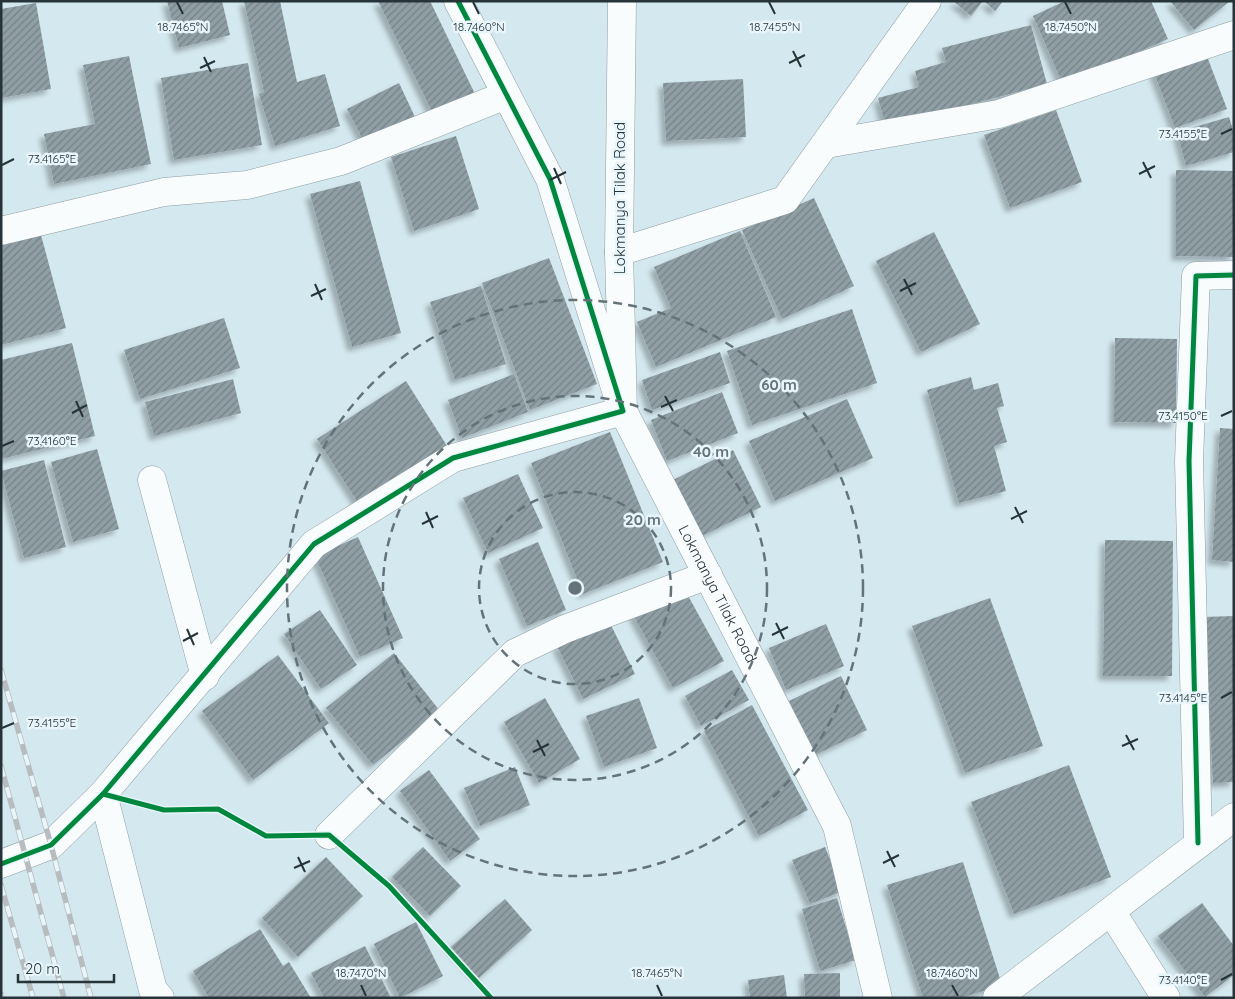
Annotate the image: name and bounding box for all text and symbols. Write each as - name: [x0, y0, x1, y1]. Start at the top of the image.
- text: 18.7465°N: [158, 19, 208, 34]
- text: 18.7460°N: [453, 19, 505, 34]
- text: 18.7455°N: [750, 19, 800, 34]
- text: 18.7450°N: [1045, 19, 1097, 34]
- street label: Lokmanya Tilak Road: [610, 122, 629, 274]
- text: 73.4155°E: [1159, 126, 1208, 141]
- text: 73.4165°E: [28, 151, 77, 166]
- text: 60 m: [761, 375, 797, 394]
- text: 73.4150°E: [1158, 408, 1208, 423]
- text: 73.4160°E: [27, 433, 77, 448]
- text: 40 m: [693, 442, 729, 461]
- text: 20 m: [625, 510, 661, 529]
- street label: Lokmanya Tilak Road: [674, 522, 761, 666]
- centre of rings: [566, 579, 584, 597]
- text: 73.4145°E: [1159, 690, 1207, 705]
- text: 73.4155°E: [28, 715, 77, 730]
- scale bar: [18, 952, 114, 984]
- text: 20 m: [25, 959, 60, 978]
- text: 18.7470°N: [336, 965, 386, 980]
- text: 18.7465°N: [632, 965, 682, 980]
- text: 18.7460°N: [926, 965, 978, 980]
- text: 73.4140°E: [1158, 972, 1208, 987]

